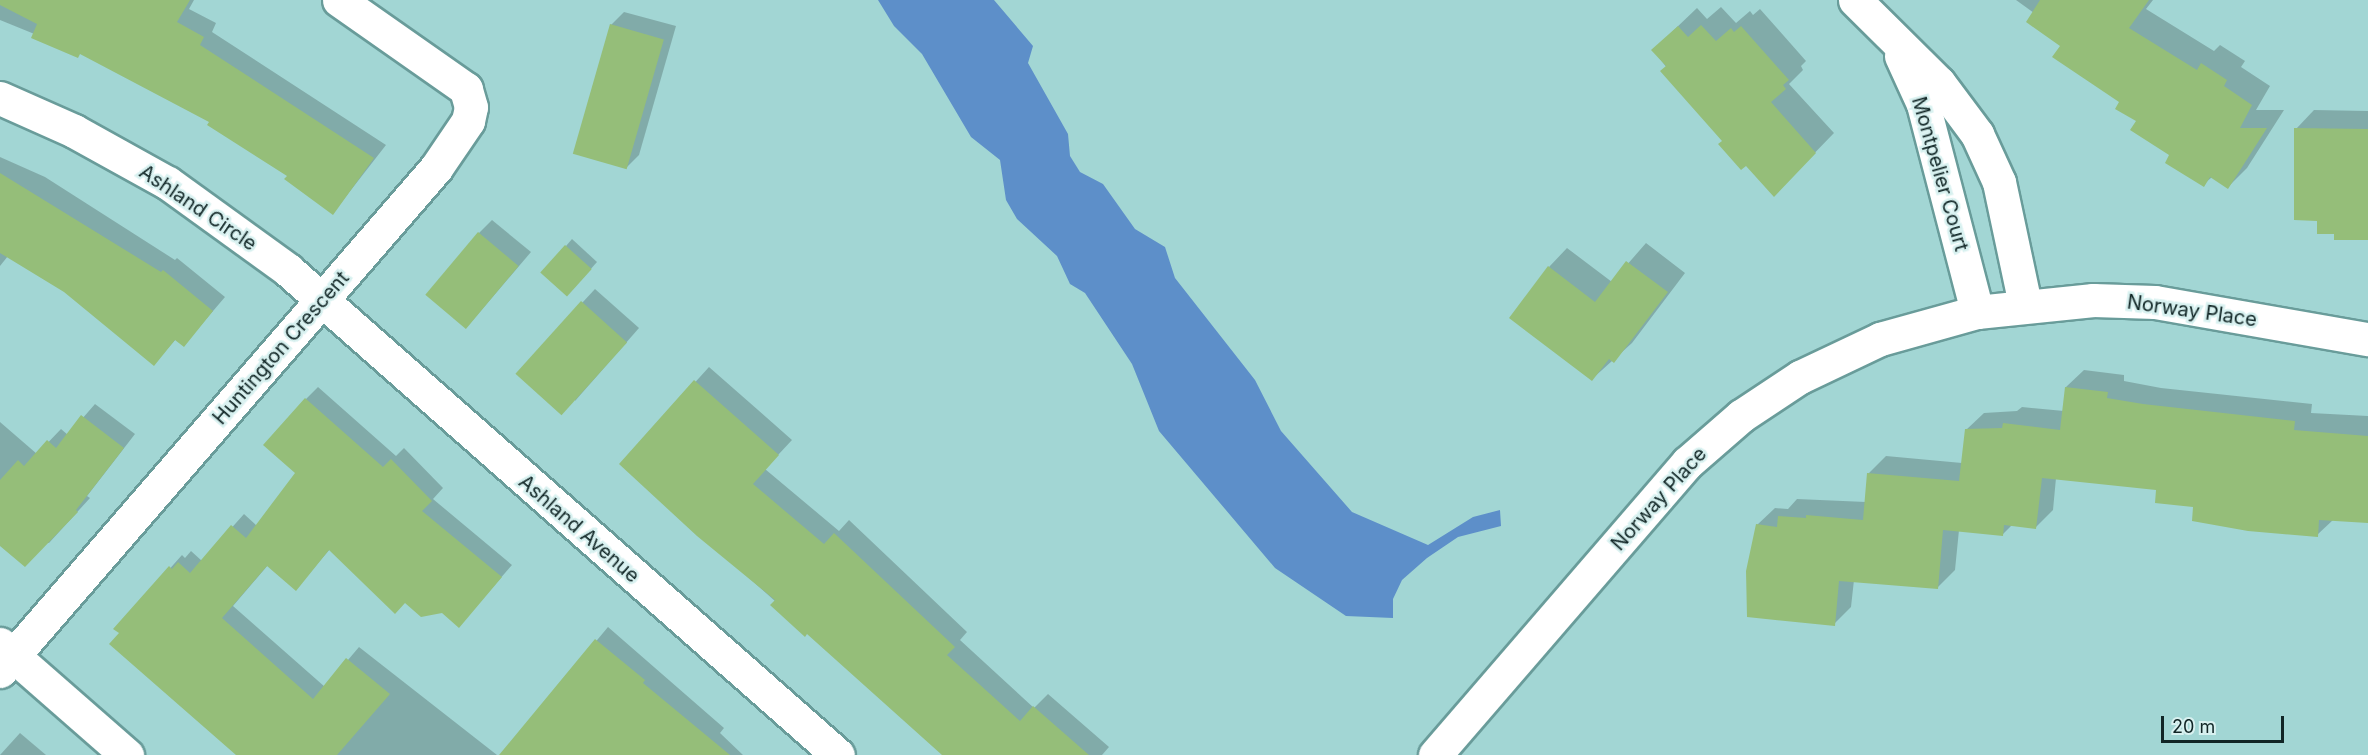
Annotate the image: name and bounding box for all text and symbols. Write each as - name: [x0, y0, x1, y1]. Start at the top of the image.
- street label: Montpelier Court: [1906, 94, 1974, 254]
- street label: Ashland Circle: [135, 160, 261, 256]
- street label: Huntington Crescent: [208, 266, 354, 430]
- street label: Norway Place: [2126, 290, 2258, 332]
- street label: Norway Place: [1606, 442, 1712, 556]
- street label: Ashland Avenue: [514, 470, 644, 588]
- scale bar: [2164, 704, 2287, 742]
- text: 20 m: [2172, 716, 2215, 737]

